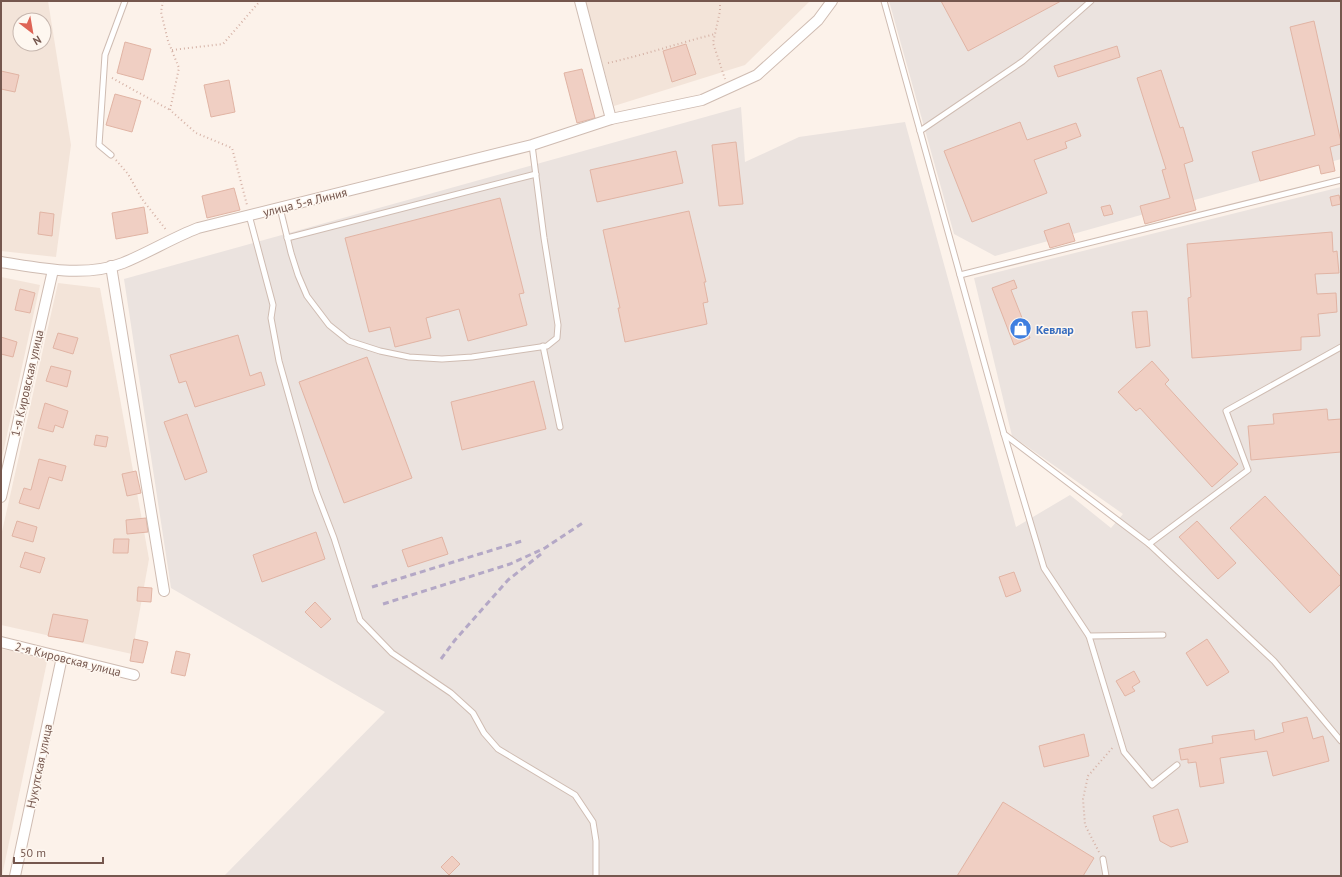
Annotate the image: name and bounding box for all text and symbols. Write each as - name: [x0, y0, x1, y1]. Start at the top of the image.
- north arrow: [12, 12, 52, 52]
- text: N: [30, 33, 44, 48]
- street label: улица 5-я Линия: [261, 184, 349, 220]
- shop icon: Кевлар: [1007, 316, 1033, 342]
- place label: Кевлар: [1036, 322, 1074, 337]
- street label: 1-я Кировская улица: [7, 328, 47, 438]
- street label: 2-я Кировская улица: [13, 639, 123, 679]
- street label: Нукутская улица: [23, 722, 55, 810]
- scale bar: [14, 839, 103, 865]
- text: 50 m: [20, 845, 46, 860]

